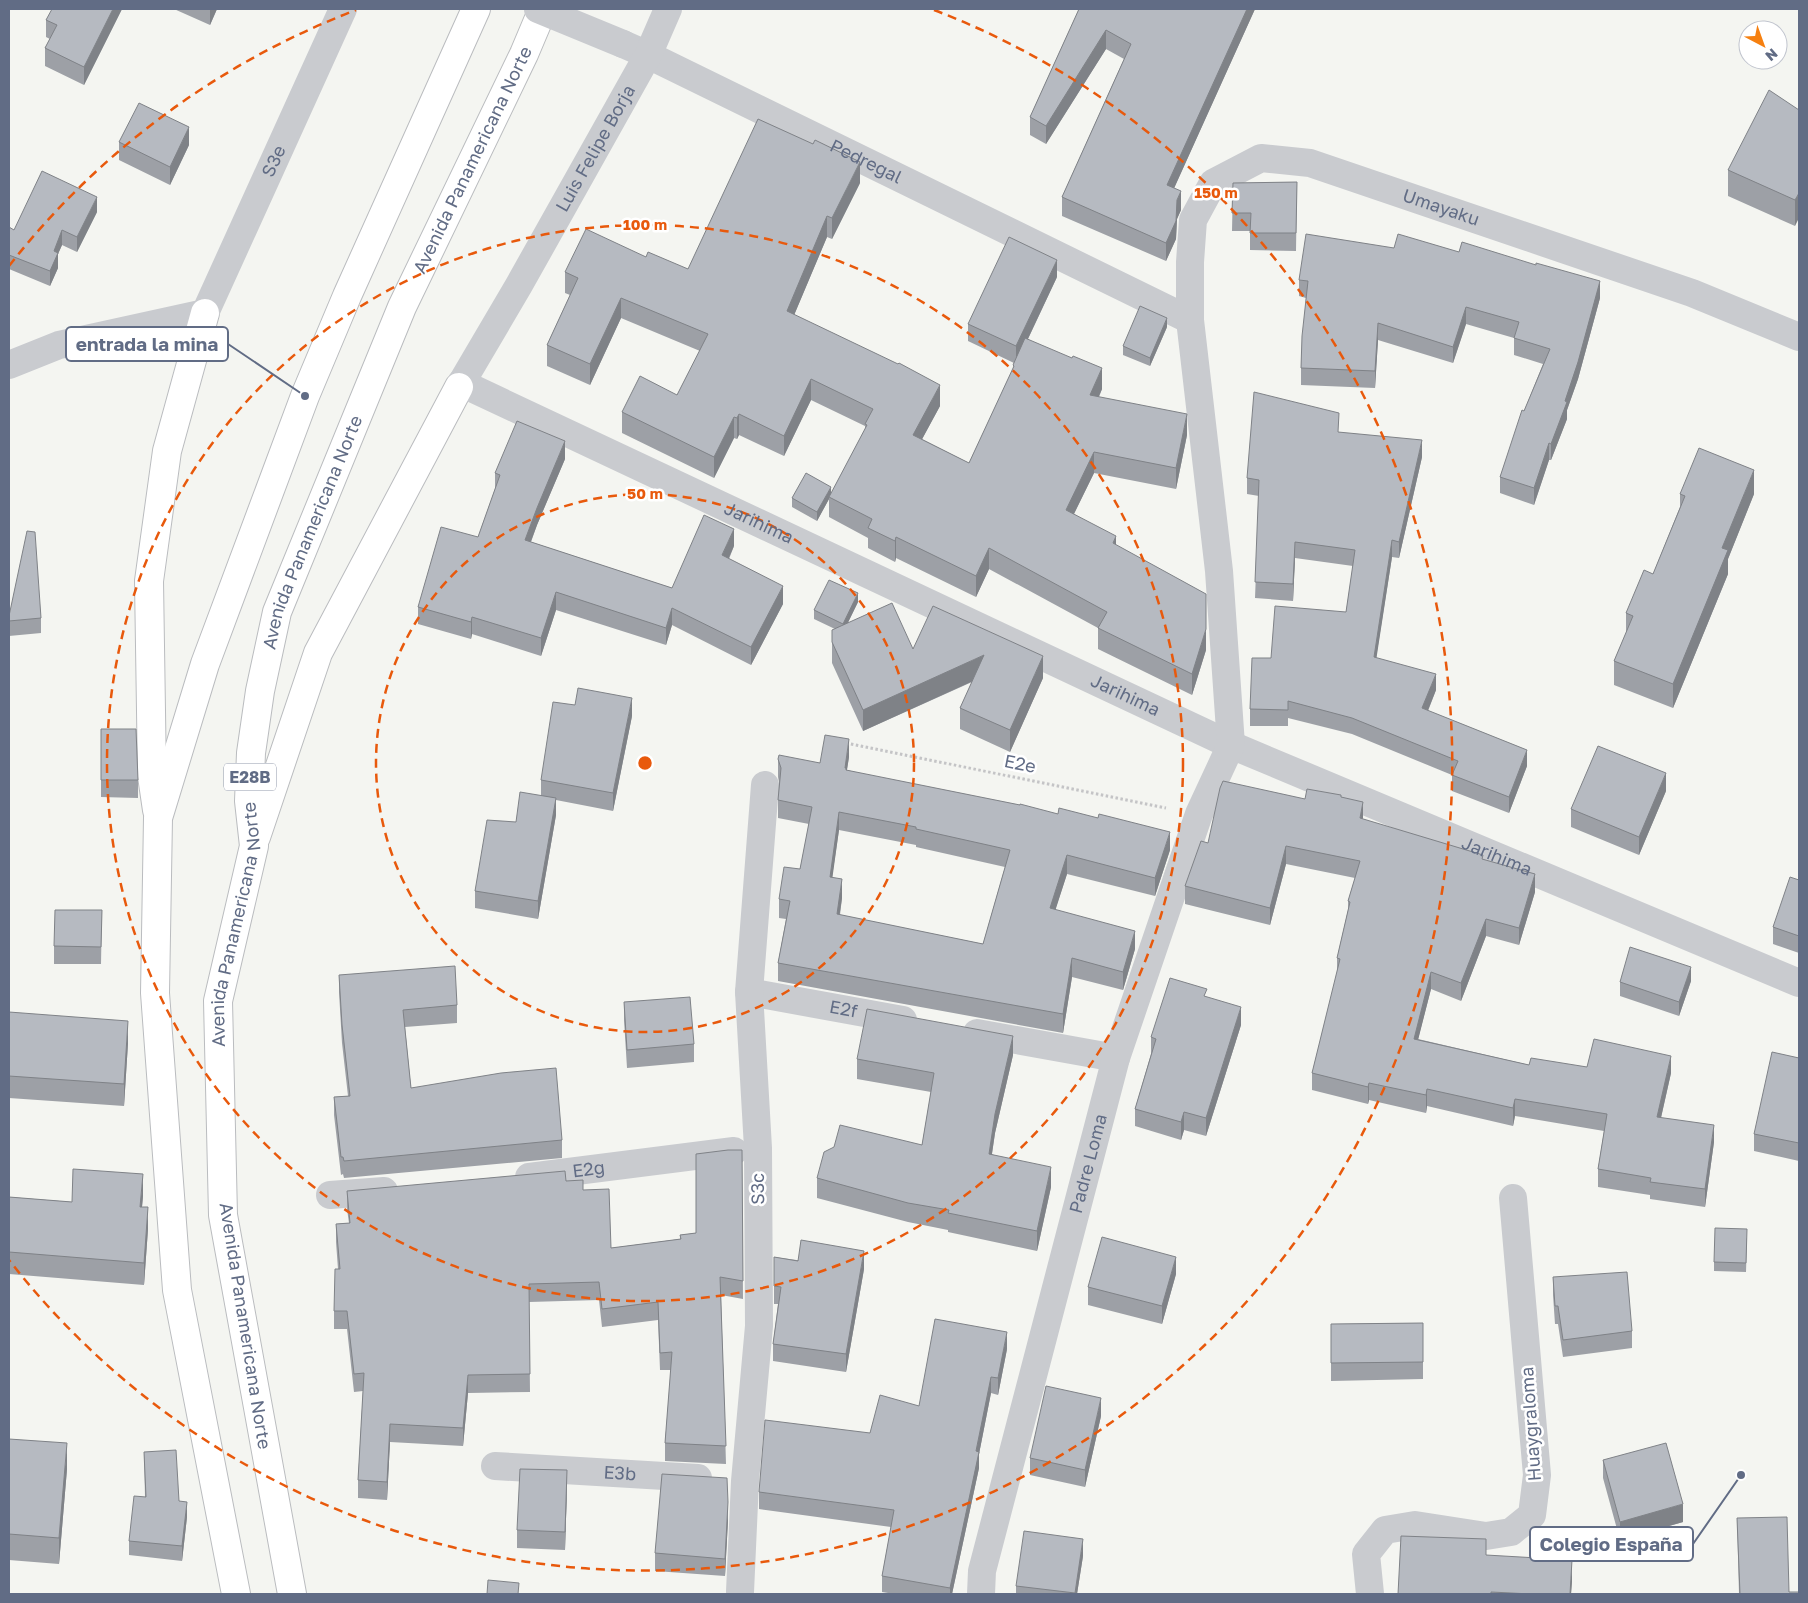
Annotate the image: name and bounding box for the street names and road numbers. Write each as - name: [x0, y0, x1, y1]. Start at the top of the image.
- street label: Avenida Panamericana Norte: [408, 43, 536, 277]
- street label: Luis Felipe Borja: [550, 80, 639, 215]
- street label: Pedregal: [827, 134, 906, 188]
- street label: S3e: [256, 141, 290, 180]
- street label: Umayaku: [1400, 183, 1483, 230]
- street label: Avenida Panamericana Norte: [257, 412, 366, 651]
- street label: Jarihima: [721, 496, 797, 548]
- street label: Jarihima: [1087, 669, 1164, 720]
- street label: E2e: [1002, 749, 1038, 777]
- road number: E28B: [224, 764, 276, 790]
- street label: Avenida Panamericana Norte: [206, 801, 265, 1047]
- street label: Jarihima: [1459, 831, 1536, 880]
- street label: E2f: [828, 995, 860, 1022]
- street label: Padre Loma: [1064, 1111, 1111, 1215]
- street label: E2g: [571, 1156, 606, 1181]
- street label: S3c: [746, 1173, 768, 1205]
- street label: Avenida Panamericana Norte: [216, 1201, 276, 1451]
- street label: Huaygraloma: [1515, 1366, 1545, 1482]
- street label: E3b: [603, 1460, 637, 1484]

